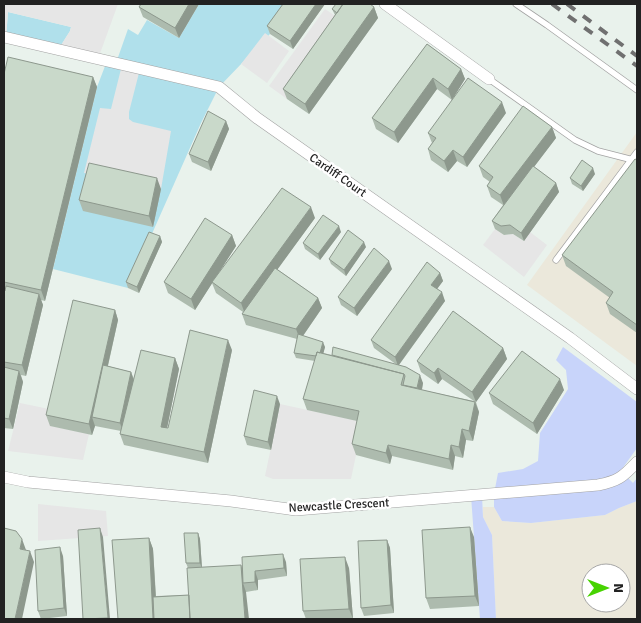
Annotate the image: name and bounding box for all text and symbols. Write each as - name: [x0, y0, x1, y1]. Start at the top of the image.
- street label: Cardiff Court: [306, 150, 369, 201]
- street label: Newcastle Crescent: [288, 495, 390, 516]
- north arrow: [581, 563, 631, 613]
- text: N: [610, 583, 627, 593]

